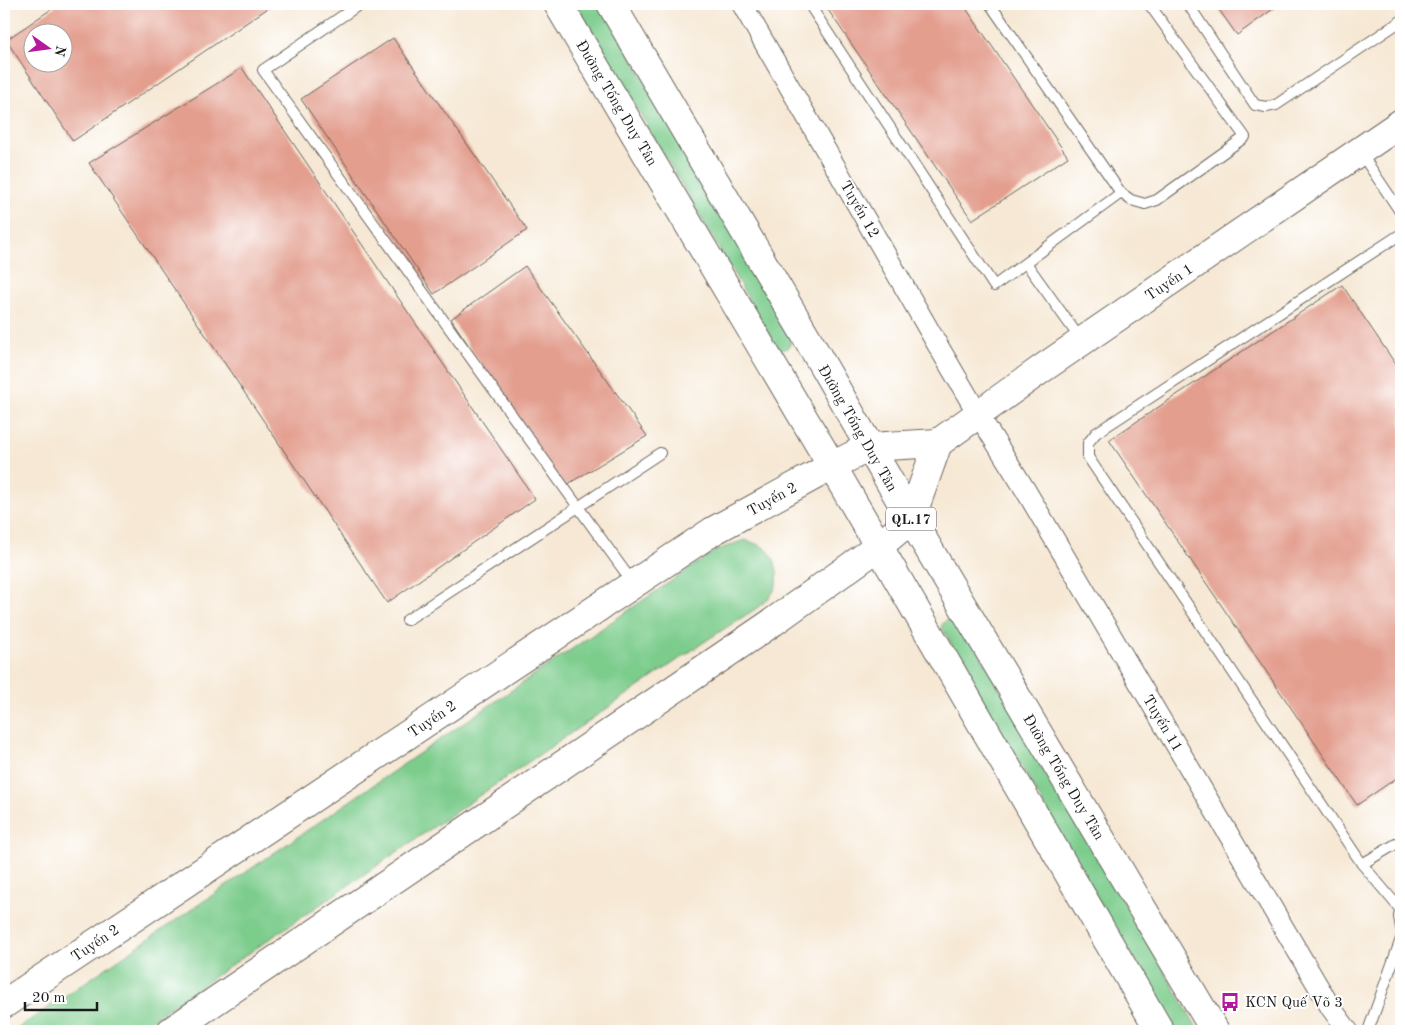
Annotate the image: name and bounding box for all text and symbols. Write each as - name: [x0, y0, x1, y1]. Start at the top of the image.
- north arrow: [22, 22, 72, 72]
- street label: Đường Tống Duy Tân: [572, 38, 660, 169]
- text: N: [51, 44, 68, 58]
- street label: Tuyến 12: [836, 178, 882, 241]
- street label: Tuyến 1: [1143, 261, 1197, 305]
- street label: Đường Tống Duy Tân: [814, 362, 900, 495]
- street label: Tuyến 2: [745, 480, 800, 520]
- road number: QL.17: [886, 508, 936, 530]
- street label: Tuyến 11: [1139, 692, 1185, 755]
- street label: Tuyến 2: [406, 698, 460, 742]
- street label: Đường Tống Duy Tân: [1019, 712, 1107, 843]
- street label: Tuyến 2: [69, 922, 123, 966]
- scale bar: [25, 980, 98, 1012]
- text: 20 m: [32, 991, 66, 1006]
- bus stop icon: KCN Quế Võ 3: [1219, 991, 1241, 1013]
- place label: KCN Quế Võ 3: [1245, 995, 1343, 1011]

